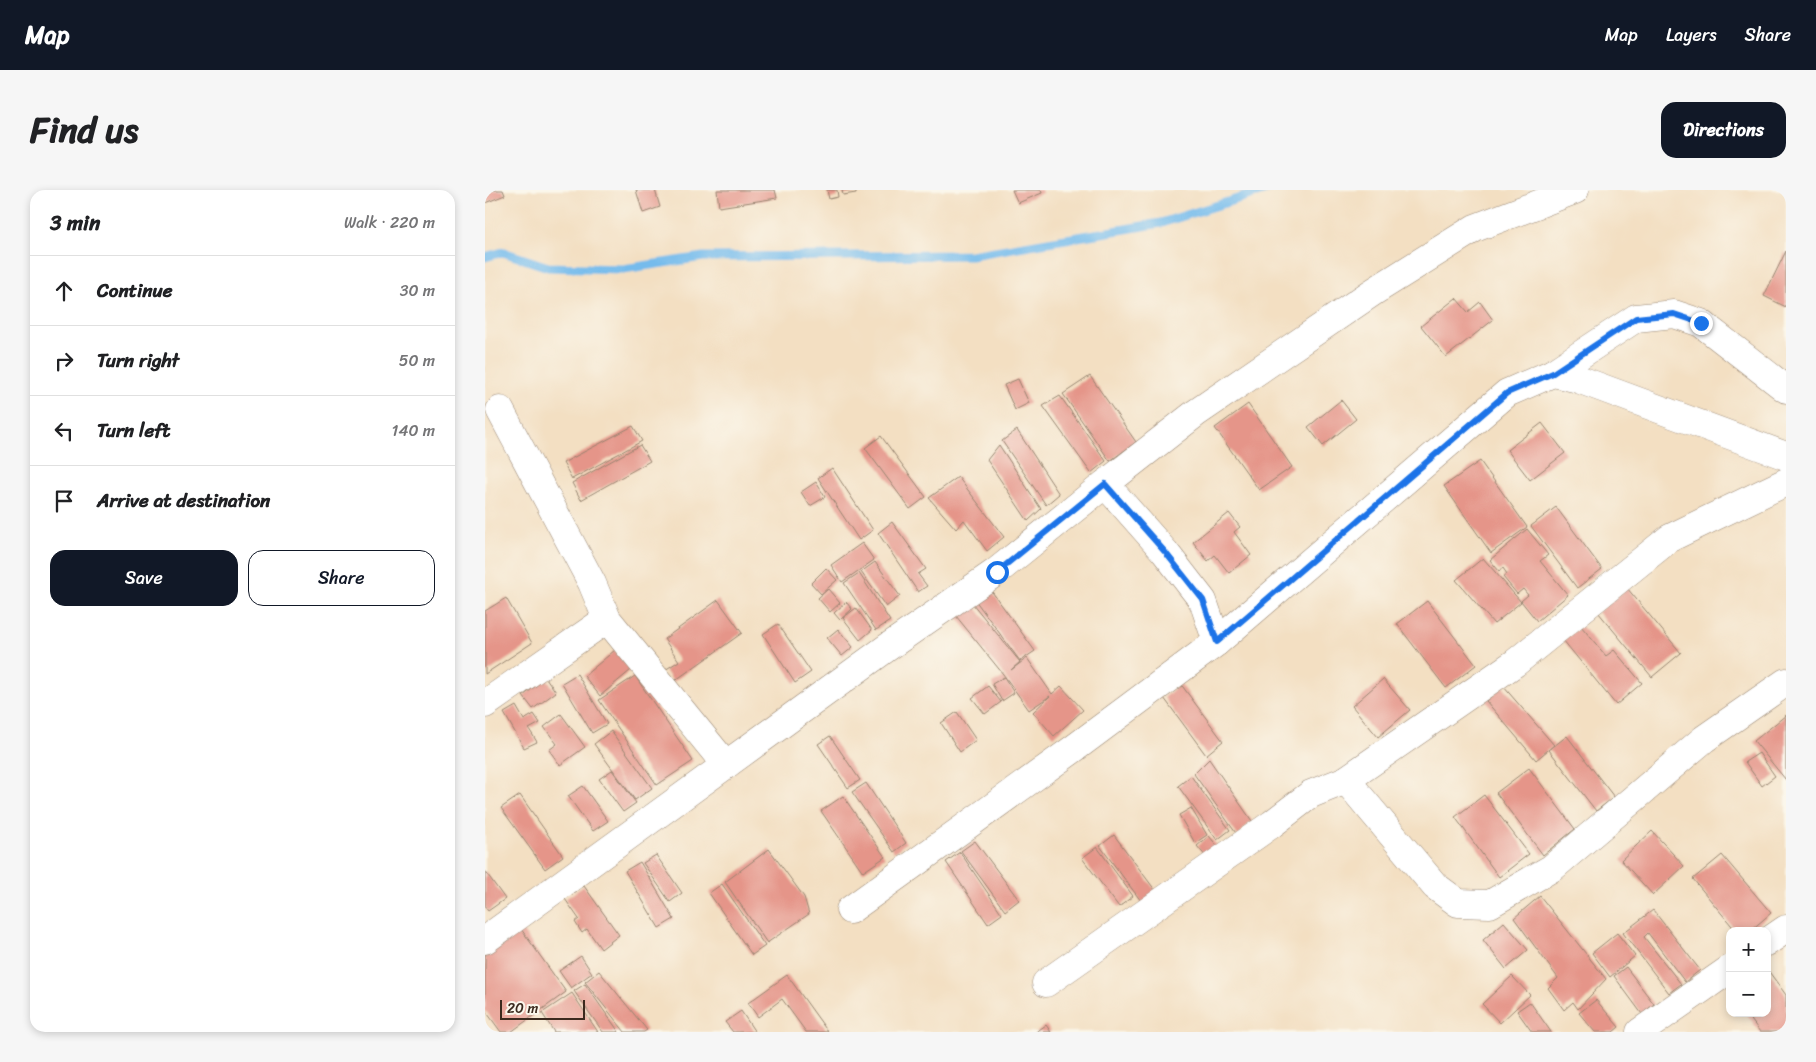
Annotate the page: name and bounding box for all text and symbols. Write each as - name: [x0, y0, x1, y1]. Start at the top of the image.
- text: Map: [25, 14, 69, 56]
- text: Map: [1605, 19, 1638, 51]
- text: Layers: [1666, 19, 1717, 51]
- text: Share: [1745, 19, 1791, 51]
- text: Find us: [30, 99, 138, 161]
- button: Directions: [1661, 102, 1786, 158]
- text: 3 min: [50, 204, 100, 242]
- text: Walk · 220 m: [344, 208, 435, 237]
- text: Continue: [97, 274, 173, 307]
- text: 30 m: [400, 276, 435, 305]
- icon: ahead: [50, 277, 78, 305]
- route end: [1690, 312, 1713, 335]
- text: Turn right: [97, 344, 179, 377]
- text: 50 m: [399, 346, 435, 375]
- icon: right: [50, 347, 78, 375]
- text: Turn left: [97, 414, 170, 447]
- text: 140 m: [392, 416, 435, 445]
- icon: left: [50, 417, 78, 445]
- text: Arrive at destination: [97, 484, 270, 517]
- icon: arrive: [50, 487, 78, 515]
- button: Save: [50, 550, 238, 606]
- button: Share: [248, 550, 435, 606]
- route start: [986, 561, 1009, 584]
- map controls: [1726, 927, 1771, 1017]
- button: +: [1726, 927, 1771, 972]
- button: −: [1726, 972, 1771, 1017]
- text: 20 m: [507, 996, 538, 1021]
- scale bar: [500, 997, 585, 1020]

